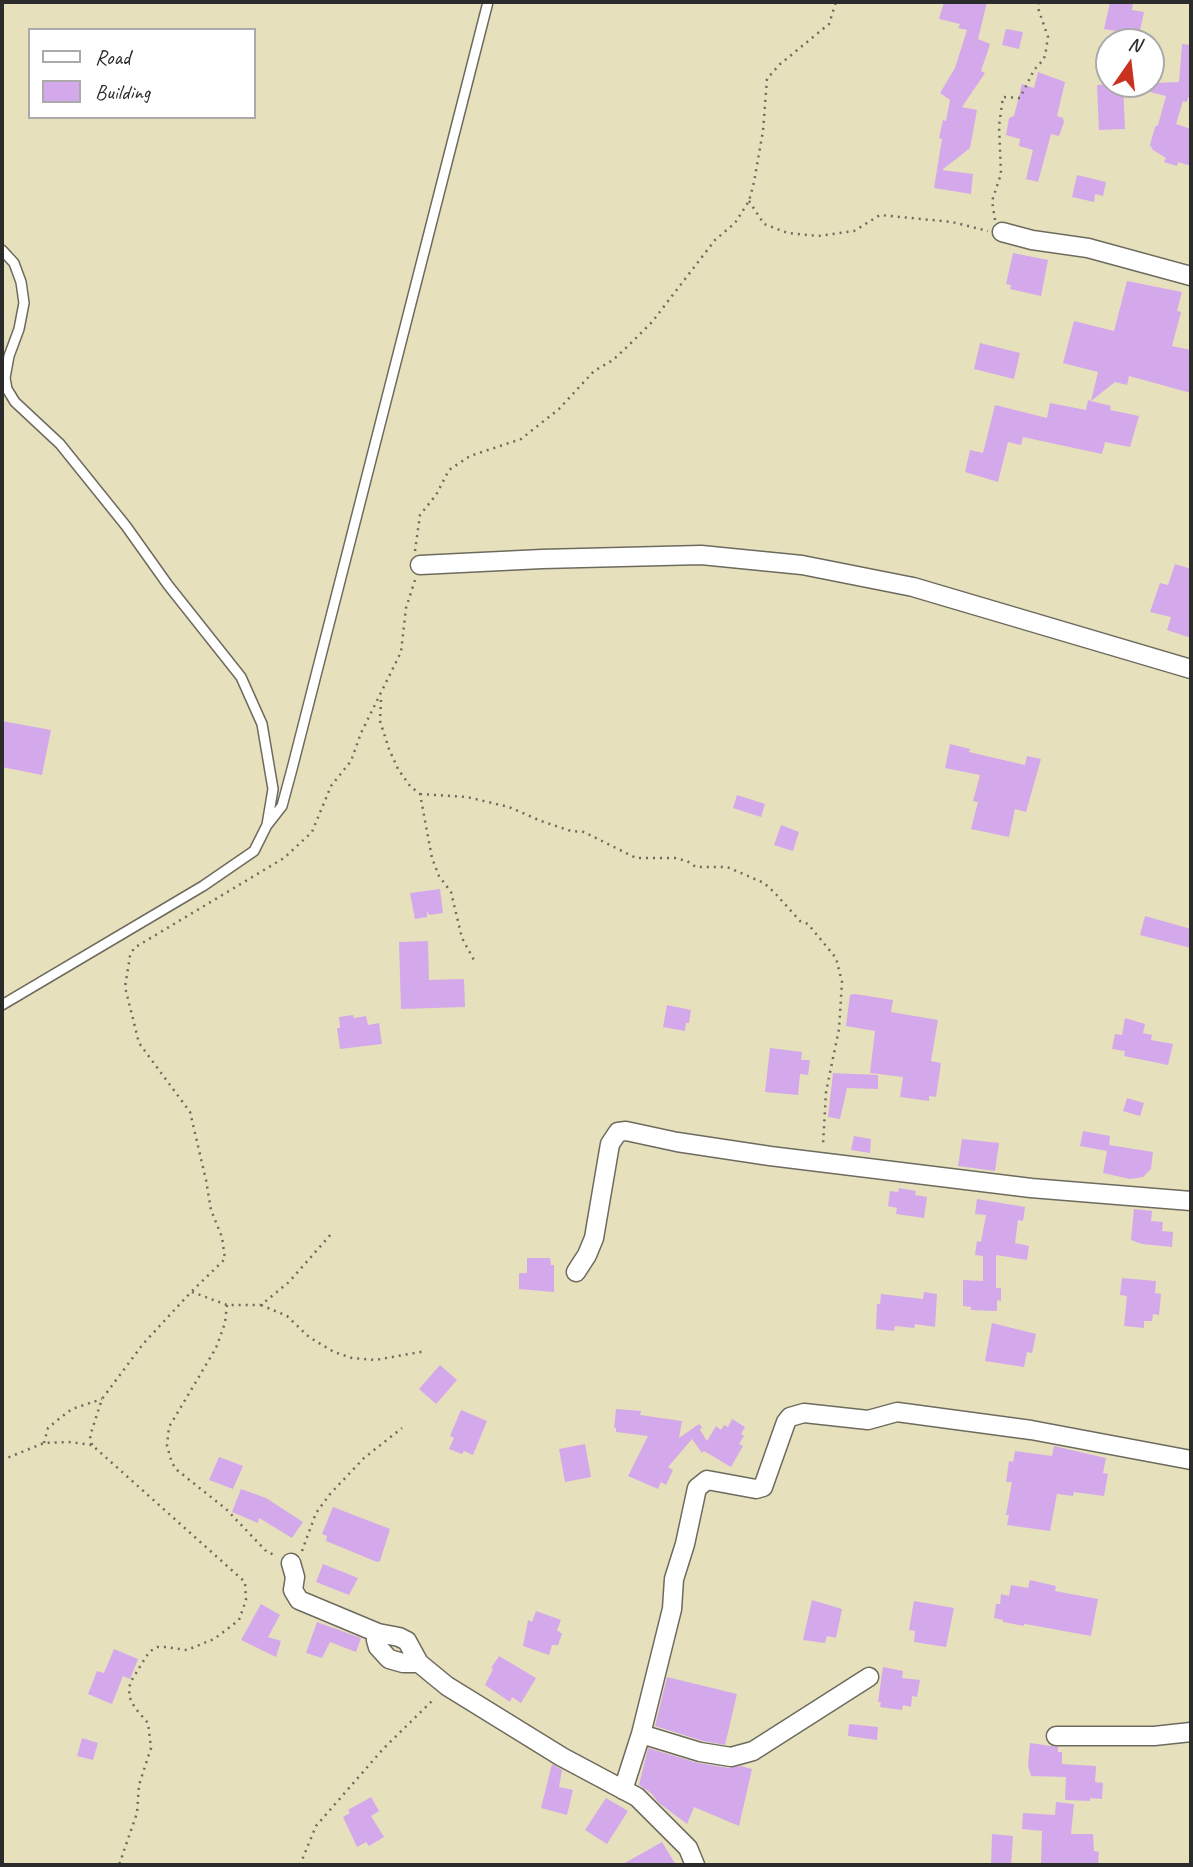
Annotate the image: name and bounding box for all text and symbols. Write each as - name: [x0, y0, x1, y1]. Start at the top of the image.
- legend: [28, 28, 256, 119]
- north arrow: [1095, 28, 1165, 98]
- text: N: [1126, 31, 1143, 58]
- text: Road: [95, 44, 130, 70]
- text: Building: [95, 79, 150, 105]

